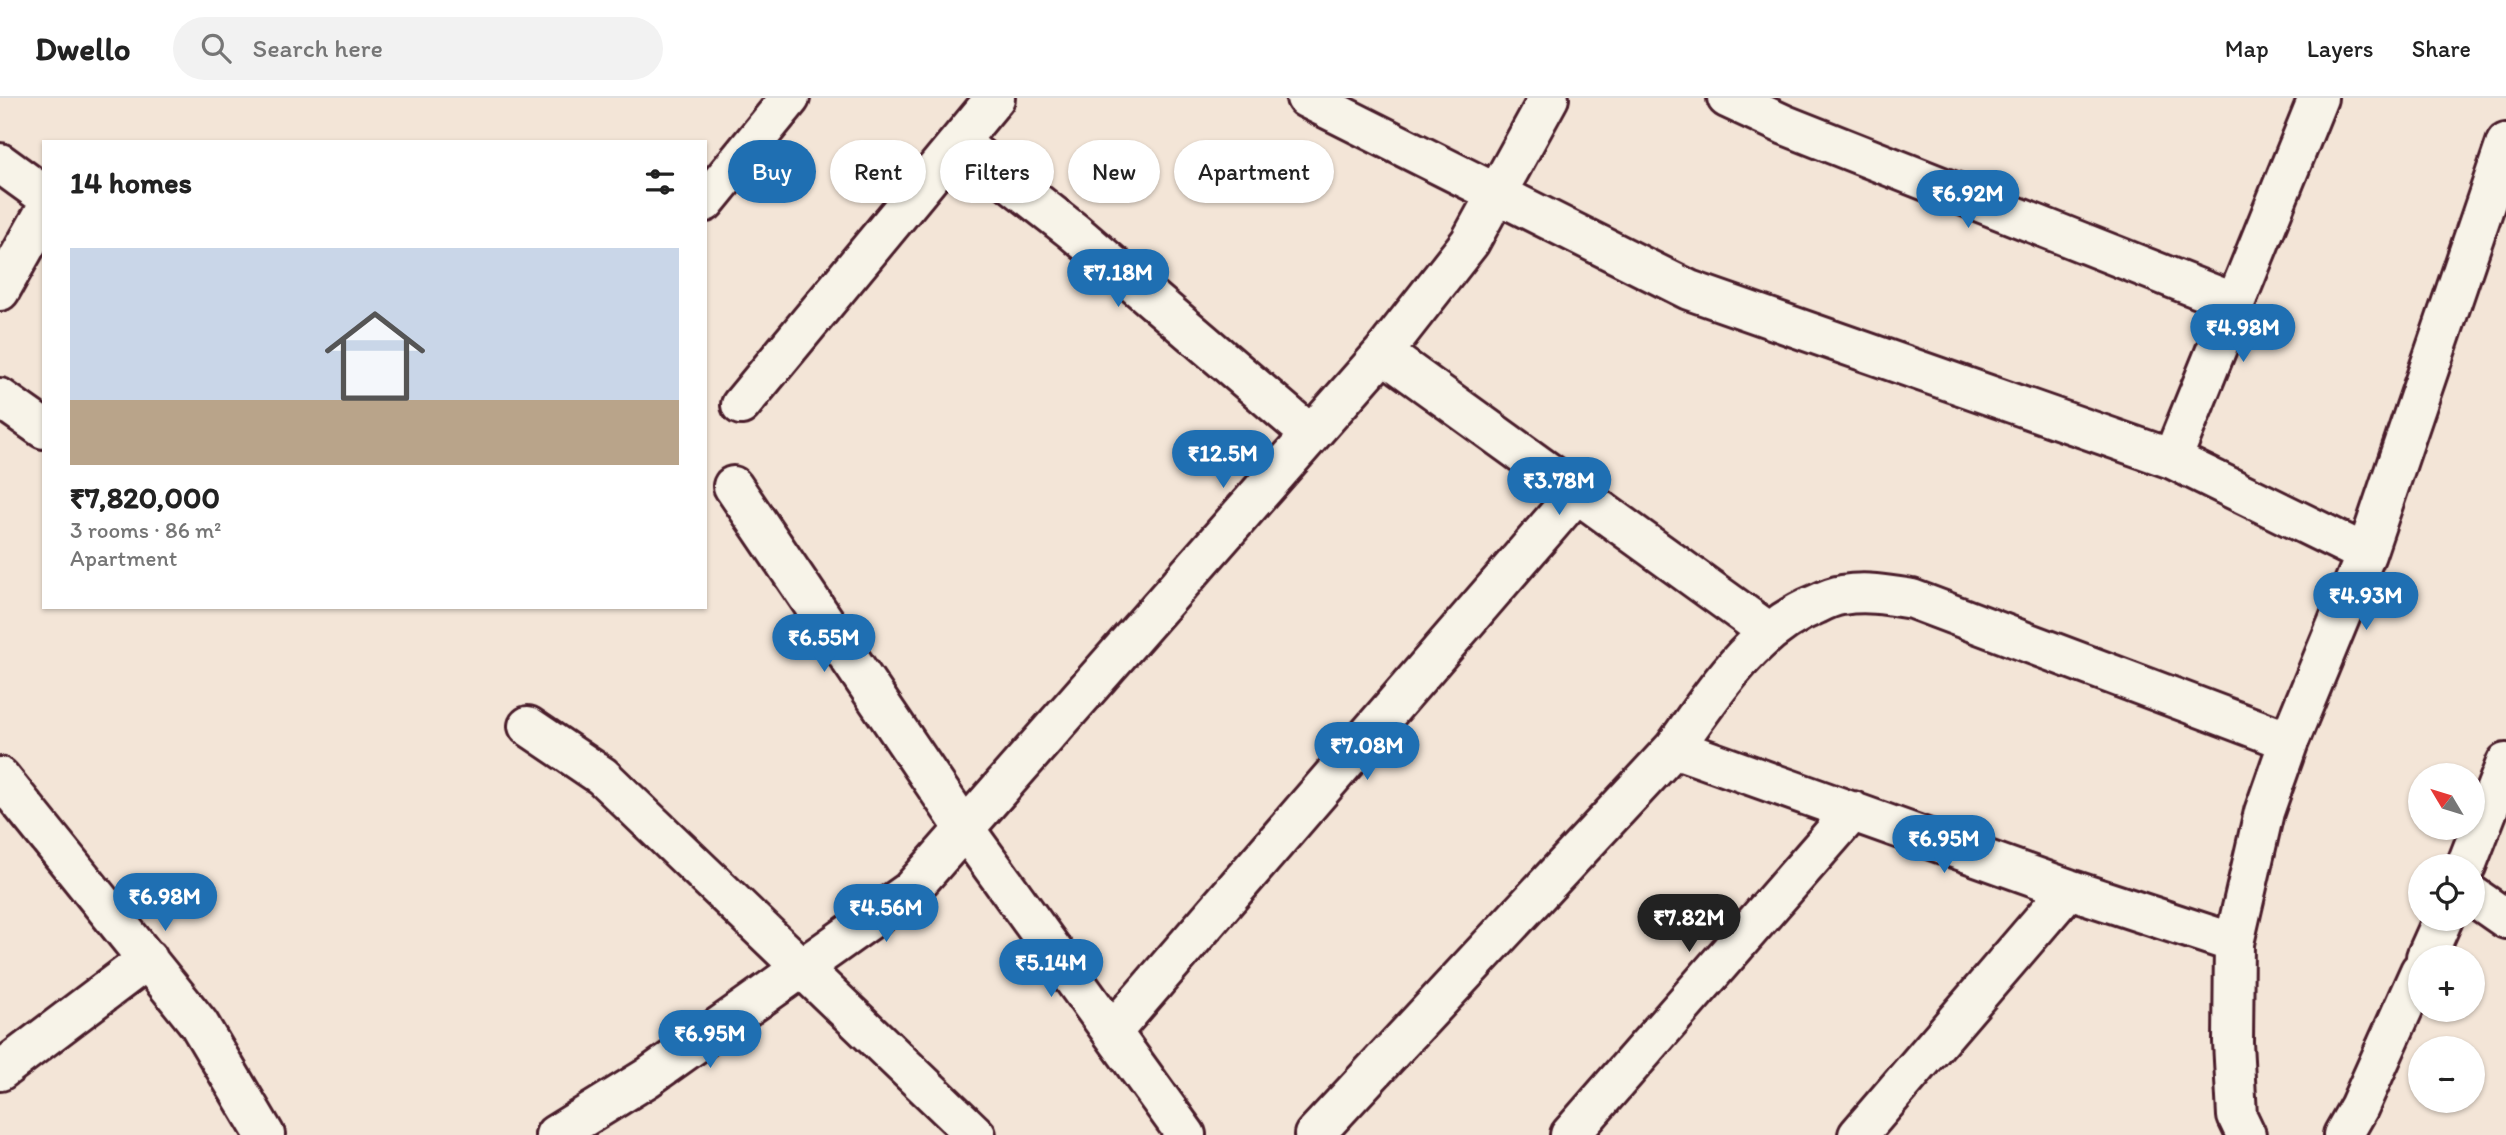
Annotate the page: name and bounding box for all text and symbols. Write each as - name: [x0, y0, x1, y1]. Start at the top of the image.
- search box: [173, 17, 663, 80]
- text: Dwello: [35, 29, 131, 68]
- icon: search: [197, 29, 235, 67]
- text: Search here: [253, 32, 383, 64]
- text: Map: [2225, 34, 2269, 63]
- text: Layers: [2307, 34, 2374, 63]
- text: Share: [2412, 34, 2471, 63]
- chip: Buy: [728, 140, 816, 203]
- chip: Rent: [830, 140, 926, 203]
- chip: Filters: [940, 140, 1054, 203]
- chip: New: [1068, 140, 1160, 203]
- chip: Apartment: [1174, 140, 1334, 203]
- icon: filters: [641, 163, 679, 201]
- text: 14 homes: [70, 164, 192, 201]
- pin: ₹6.92M: [1911, 170, 2025, 230]
- text: ₹6.92M: [1932, 179, 2004, 207]
- pin: ₹7.18M: [1061, 250, 1175, 309]
- text: ₹7.18M: [1083, 258, 1153, 286]
- icon: home: [312, 293, 438, 419]
- pin: ₹4.98M: [2186, 304, 2300, 364]
- text: ₹4.98M: [2206, 313, 2280, 341]
- pin: ₹12.5M: [1166, 430, 1280, 490]
- text: ₹12.5M: [1188, 439, 1258, 467]
- pin: ₹3.78M: [1502, 458, 1616, 517]
- text: ₹3.78M: [1523, 466, 1595, 494]
- text: ₹7,820,000: [70, 479, 220, 516]
- text: 3 rooms · 86 m²: [70, 516, 222, 544]
- text: Apartment: [70, 544, 177, 572]
- pin: ₹4.93M: [2309, 573, 2423, 632]
- text: ₹4.93M: [2329, 581, 2403, 609]
- pin: ₹6.55M: [767, 614, 881, 674]
- text: ₹6.55M: [788, 623, 860, 651]
- pin: ₹7.08M: [1310, 722, 1424, 782]
- text: ₹7.08M: [1330, 731, 1404, 759]
- north arrow: [2408, 763, 2485, 840]
- map controls: [2408, 763, 2485, 1113]
- pin: ₹6.95M: [1887, 816, 2001, 875]
- text: ₹6.95M: [1908, 824, 1980, 852]
- button: locate: [2408, 854, 2485, 931]
- pin: ₹6.98M: [108, 874, 222, 933]
- text: ₹6.98M: [129, 882, 201, 910]
- pin: ₹4.56M: [829, 884, 943, 944]
- text: ₹4.56M: [849, 893, 923, 921]
- pin: ₹7.82M: [1632, 894, 1746, 954]
- text: ₹7.82M: [1653, 903, 1725, 931]
- pin: ₹5.14M: [994, 940, 1108, 999]
- button: +: [2408, 945, 2485, 1022]
- text: ₹5.14M: [1015, 948, 1087, 976]
- pin: ₹6.95M: [653, 1010, 767, 1070]
- text: ₹6.95M: [674, 1019, 746, 1047]
- button: −: [2408, 1036, 2485, 1113]

